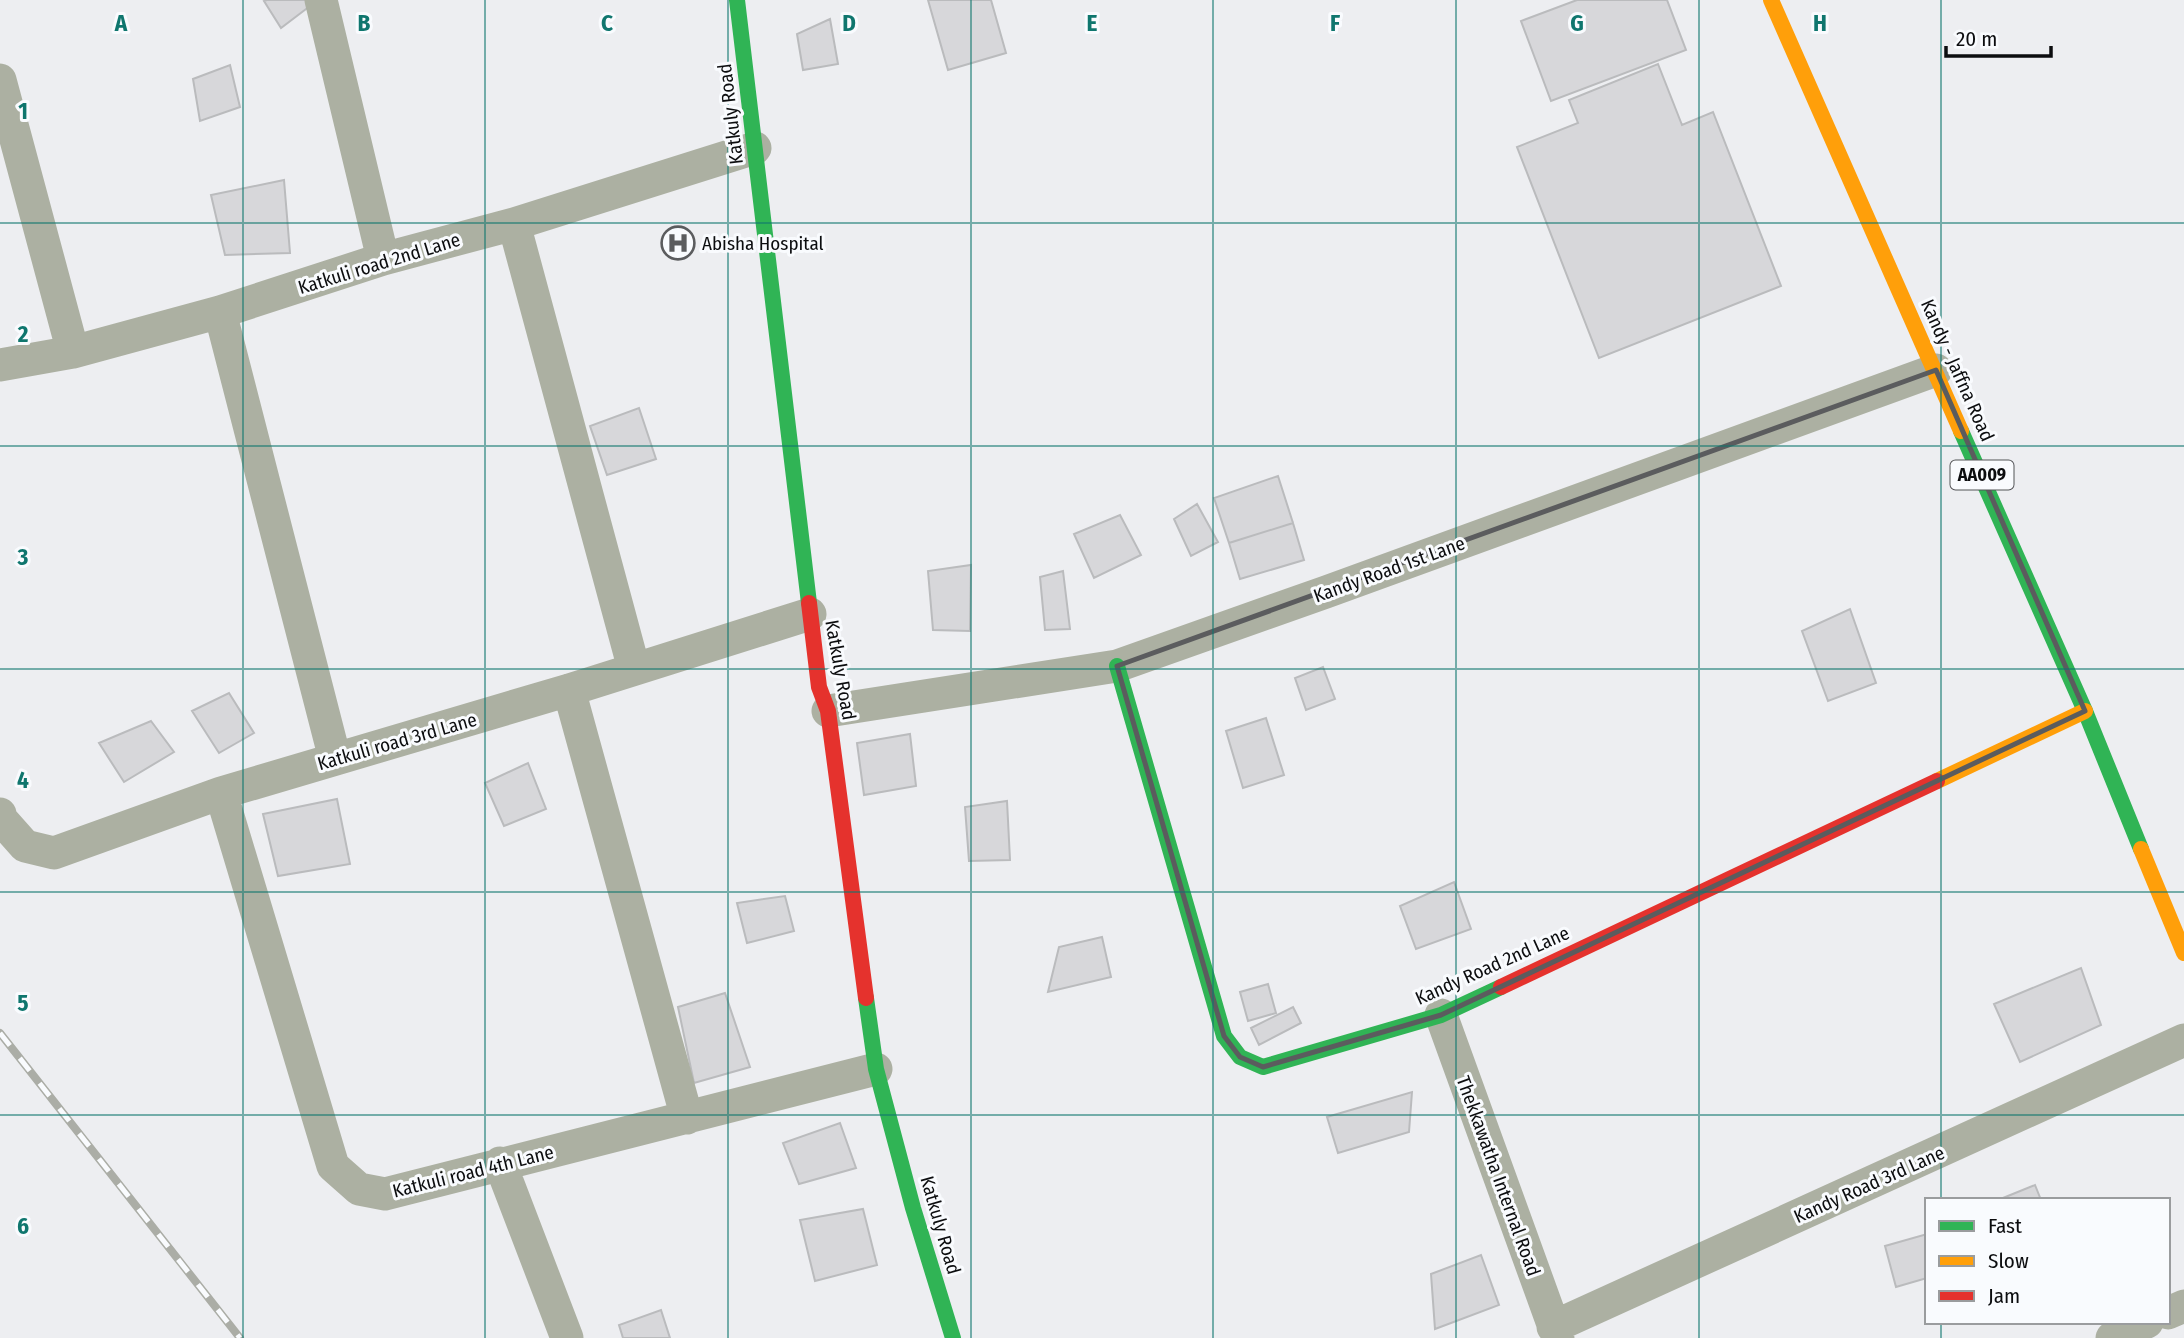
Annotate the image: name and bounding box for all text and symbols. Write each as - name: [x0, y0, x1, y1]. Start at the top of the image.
- text: A: [114, 9, 128, 37]
- text: B: [358, 9, 371, 37]
- text: C: [601, 9, 613, 37]
- text: D: [842, 9, 856, 37]
- text: E: [1087, 9, 1098, 37]
- text: F: [1330, 9, 1340, 37]
- text: G: [1570, 9, 1584, 37]
- text: H: [1813, 9, 1827, 37]
- scale bar: [1946, 14, 2051, 58]
- text: 20 m: [1956, 26, 1997, 52]
- street label: Katkuly Road: [713, 62, 748, 166]
- text: 1: [18, 97, 28, 125]
- hospital icon: Abisha Hospital: [659, 224, 697, 262]
- street label: Katkuli road 2nd Lane: [295, 228, 463, 299]
- place label: Abisha Hospital: [702, 232, 824, 255]
- street label: Kandy - Jaffna Road: [1916, 296, 1999, 445]
- text: 2: [17, 320, 29, 348]
- road number: AA009: [1951, 461, 2014, 490]
- street label: Kandy Road 1st Lane: [1310, 531, 1468, 608]
- text: 3: [17, 543, 29, 571]
- street label: Katkuly Road: [820, 618, 861, 722]
- street label: Katkuli road 3rd Lane: [315, 708, 479, 775]
- text: 4: [17, 766, 29, 794]
- street label: Kandy Road 2nd Lane: [1412, 921, 1573, 1010]
- text: 5: [17, 989, 29, 1017]
- street label: Thekkawatha Internal Road: [1452, 1073, 1545, 1279]
- street label: Katkuli road 4th Lane: [390, 1140, 556, 1203]
- street label: Kandy Road 3rd Lane: [1790, 1141, 1948, 1228]
- street label: Katkuly Road: [916, 1173, 966, 1277]
- legend: [1925, 1198, 2170, 1324]
- text: 6: [17, 1212, 29, 1240]
- text: Fast: [1988, 1213, 2022, 1239]
- text: Slow: [1988, 1248, 2029, 1274]
- text: Jam: [1988, 1283, 2020, 1309]

